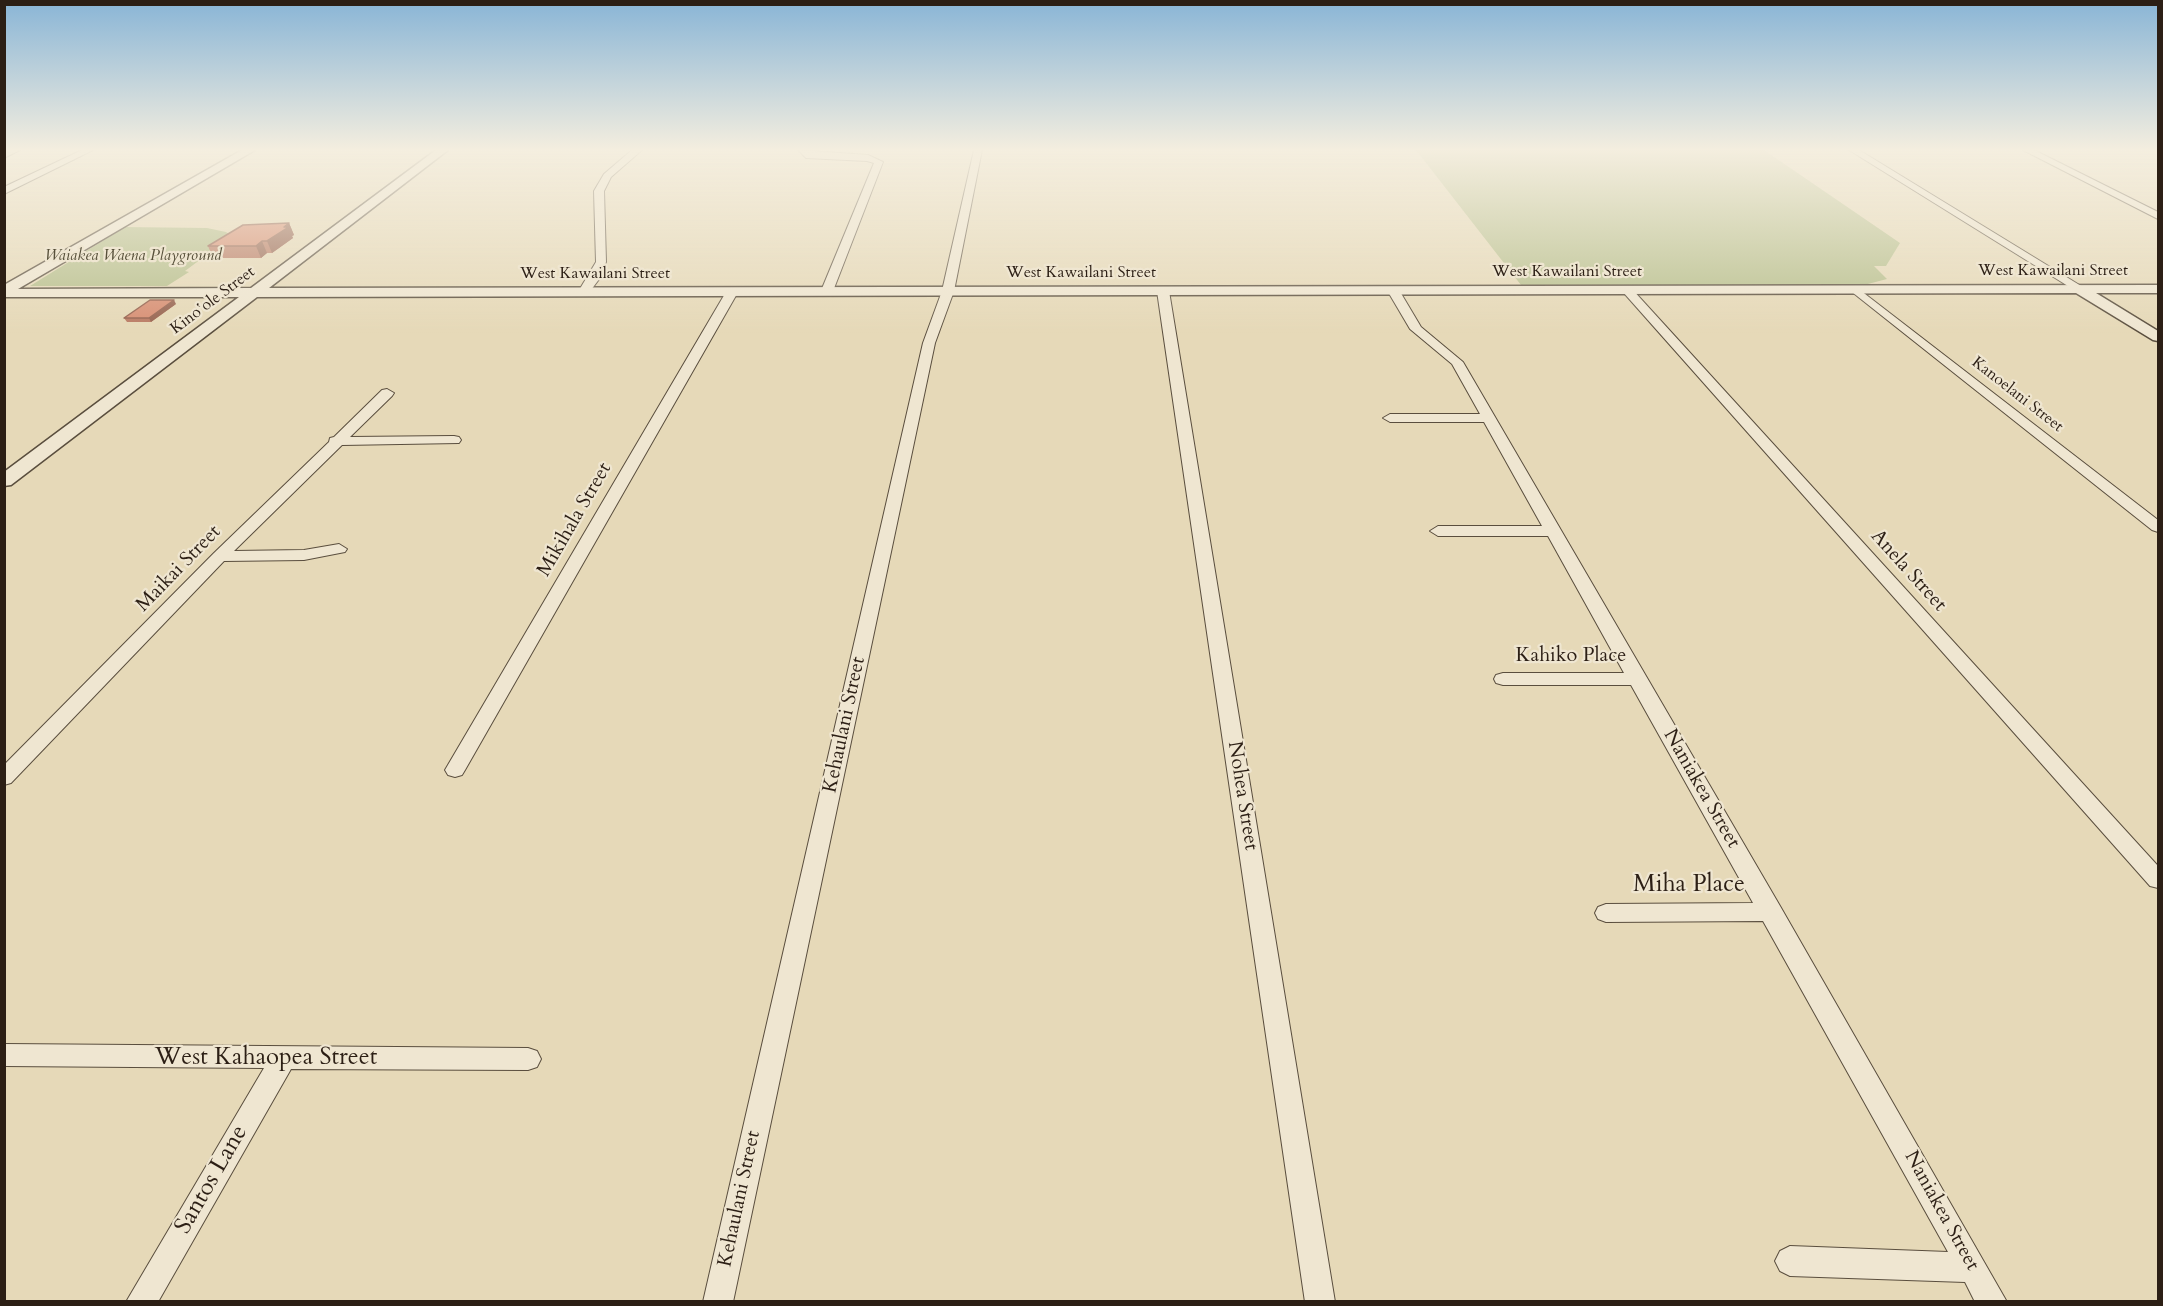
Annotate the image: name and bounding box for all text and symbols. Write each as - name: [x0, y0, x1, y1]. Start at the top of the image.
- park label: Waiakea Waena Playground: [44, 246, 222, 266]
- street label: West Kawailani Street: [1978, 261, 2128, 281]
- street label: West Kawailani Street: [1492, 262, 1642, 282]
- street label: Kinoʻole Street: [167, 263, 259, 339]
- street label: West Kawailani Street: [1006, 263, 1156, 283]
- street label: West Kawailani Street: [520, 264, 670, 284]
- street label: Kanoelani Street: [1967, 353, 2067, 437]
- street label: Mikihala Street: [533, 459, 617, 581]
- street label: Maikai Street: [132, 521, 226, 617]
- street label: Anela Street: [1865, 525, 1951, 617]
- street label: Kahiko Place: [1516, 644, 1626, 668]
- street label: Kehaulani Street: [819, 655, 871, 795]
- street label: Naniakea Street: [1657, 725, 1745, 853]
- street label: Nohea Street: [1222, 740, 1262, 852]
- street label: Miha Place: [1633, 871, 1745, 899]
- street label: West Kahaopea Street: [155, 1044, 377, 1072]
- street label: Santos Lane: [169, 1121, 255, 1239]
- street label: Kehaulani Street: [714, 1129, 766, 1269]
- street label: Naniakea Street: [1898, 1147, 1984, 1275]

